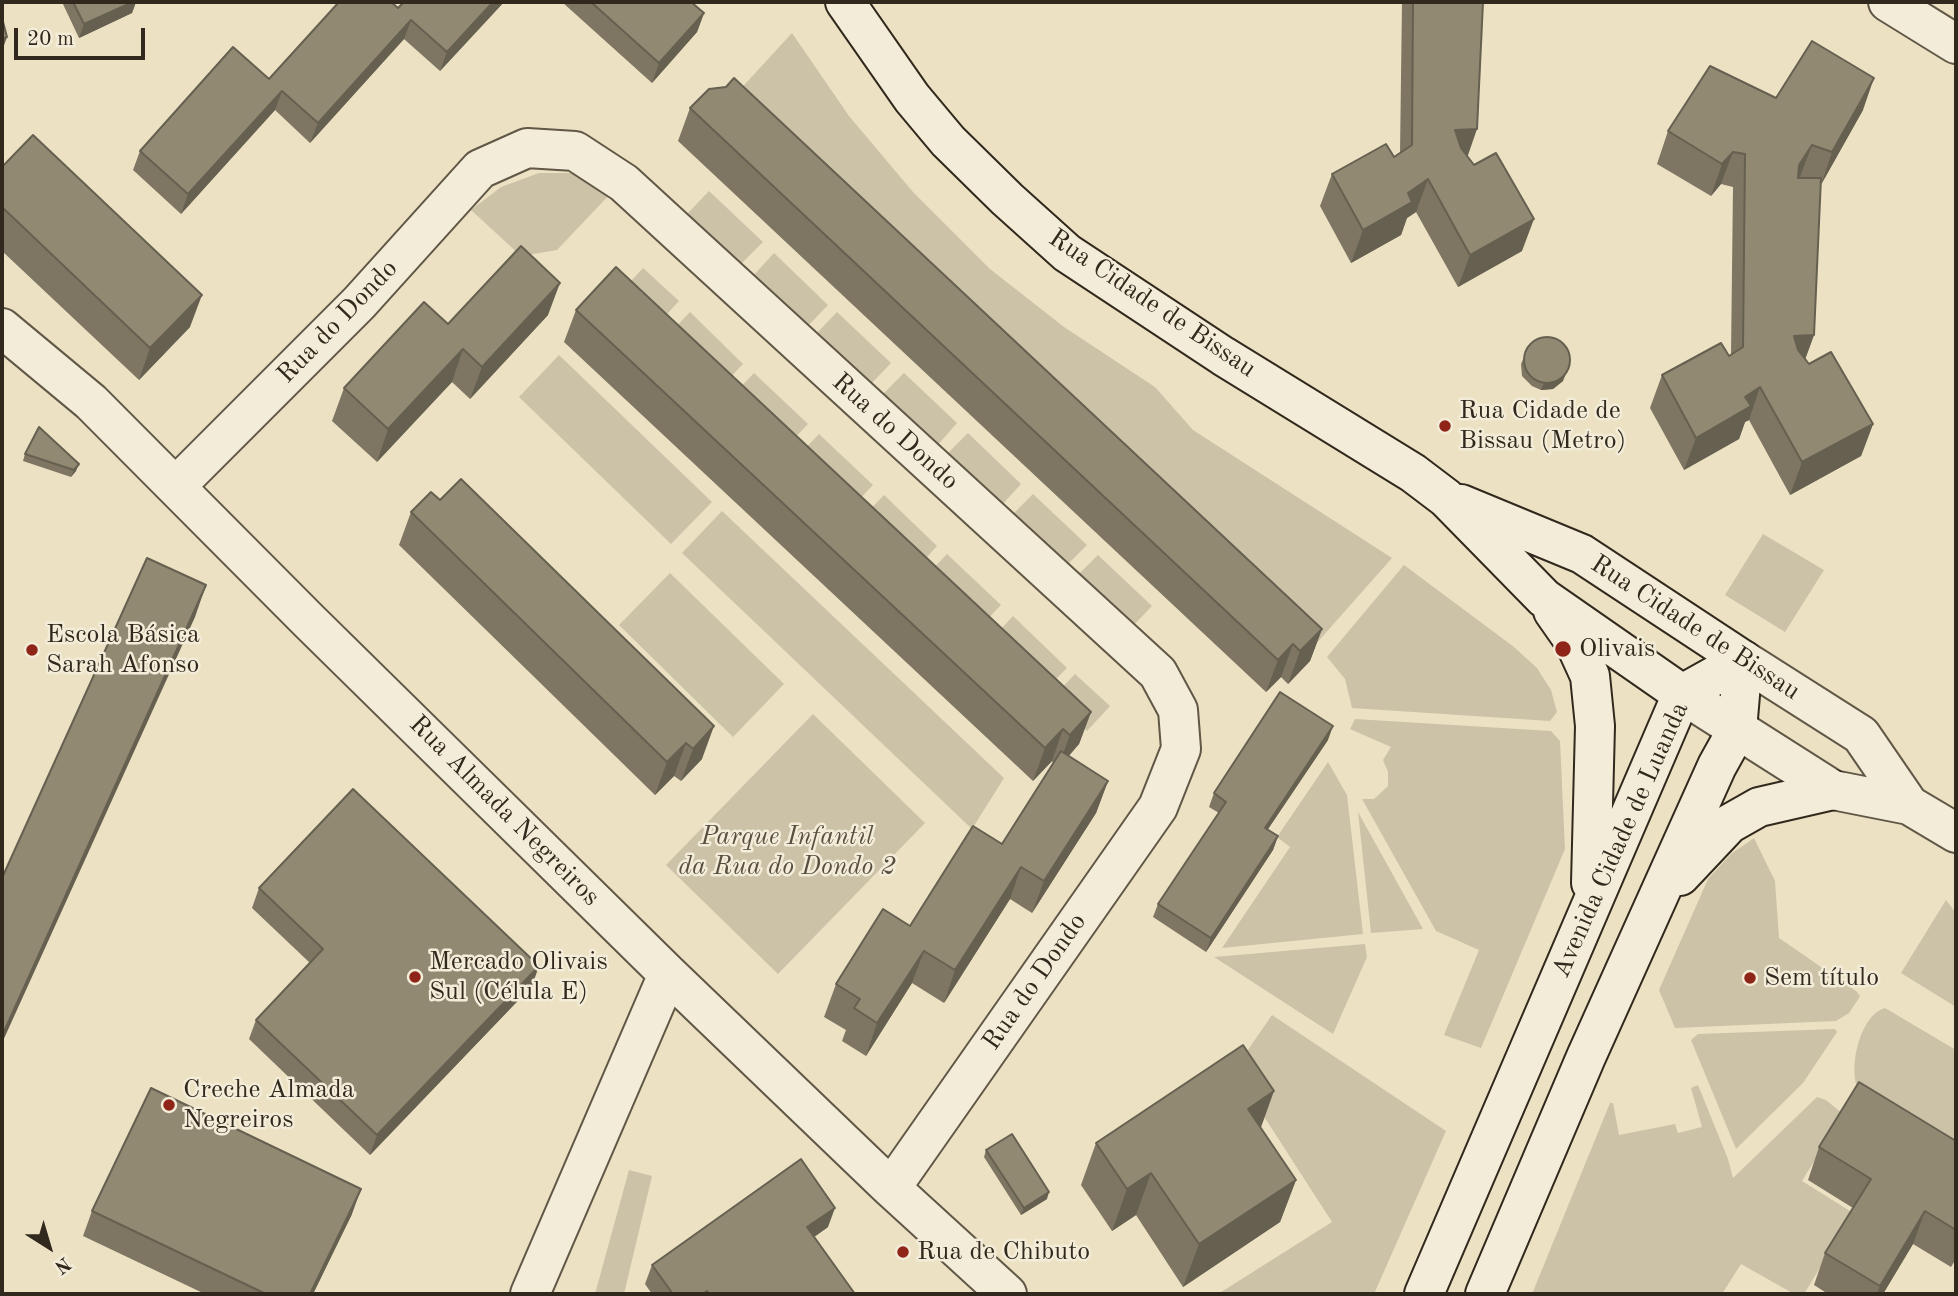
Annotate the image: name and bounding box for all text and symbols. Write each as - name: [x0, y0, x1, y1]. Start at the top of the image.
- scale bar: [18, 14, 149, 58]
- text: 20 m: [27, 29, 74, 50]
- street label: Rua Cidade de Bissau: [1042, 223, 1262, 385]
- street label: Rua do Dondo: [271, 254, 405, 390]
- street label: Rua do Dondo: [825, 367, 965, 497]
- place label: Rua Cidade de Bissau (Metro): [1459, 395, 1626, 457]
- marker: Rua Cidade de Bissau (Metro): [1437, 418, 1453, 434]
- street label: Rua Cidade de Bissau: [1584, 549, 1806, 707]
- place label: Escola Básica Sarah Afonso: [46, 619, 200, 680]
- place label: Olivais: [1579, 633, 1655, 665]
- marker: Olivais: [1553, 639, 1573, 659]
- marker: Escola Básica Sarah Afonso: [24, 642, 40, 658]
- street label: Avenida Cidade de Luanda: [1546, 697, 1696, 983]
- street label: Rua Almada Negreiros: [402, 709, 606, 913]
- park label: Parque Infantil da Rua do Dondo 2: [678, 821, 896, 882]
- street label: Rua do Dondo: [976, 907, 1094, 1057]
- place label: Mercado Olivais Sul (Célula E): [429, 946, 608, 1007]
- place label: Sem título: [1764, 962, 1879, 994]
- marker: Mercado Olivais Sul (Célula E): [407, 969, 423, 985]
- marker: Sem título: [1742, 970, 1758, 986]
- place label: Creche Almada Negreiros: [183, 1074, 355, 1136]
- marker: Creche Almada Negreiros: [161, 1097, 177, 1113]
- north arrow: [14, 1212, 84, 1282]
- place label: Rua de Chibuto: [917, 1236, 1090, 1268]
- marker: Rua de Chibuto: [895, 1244, 911, 1260]
- text: N: [50, 1252, 73, 1276]

